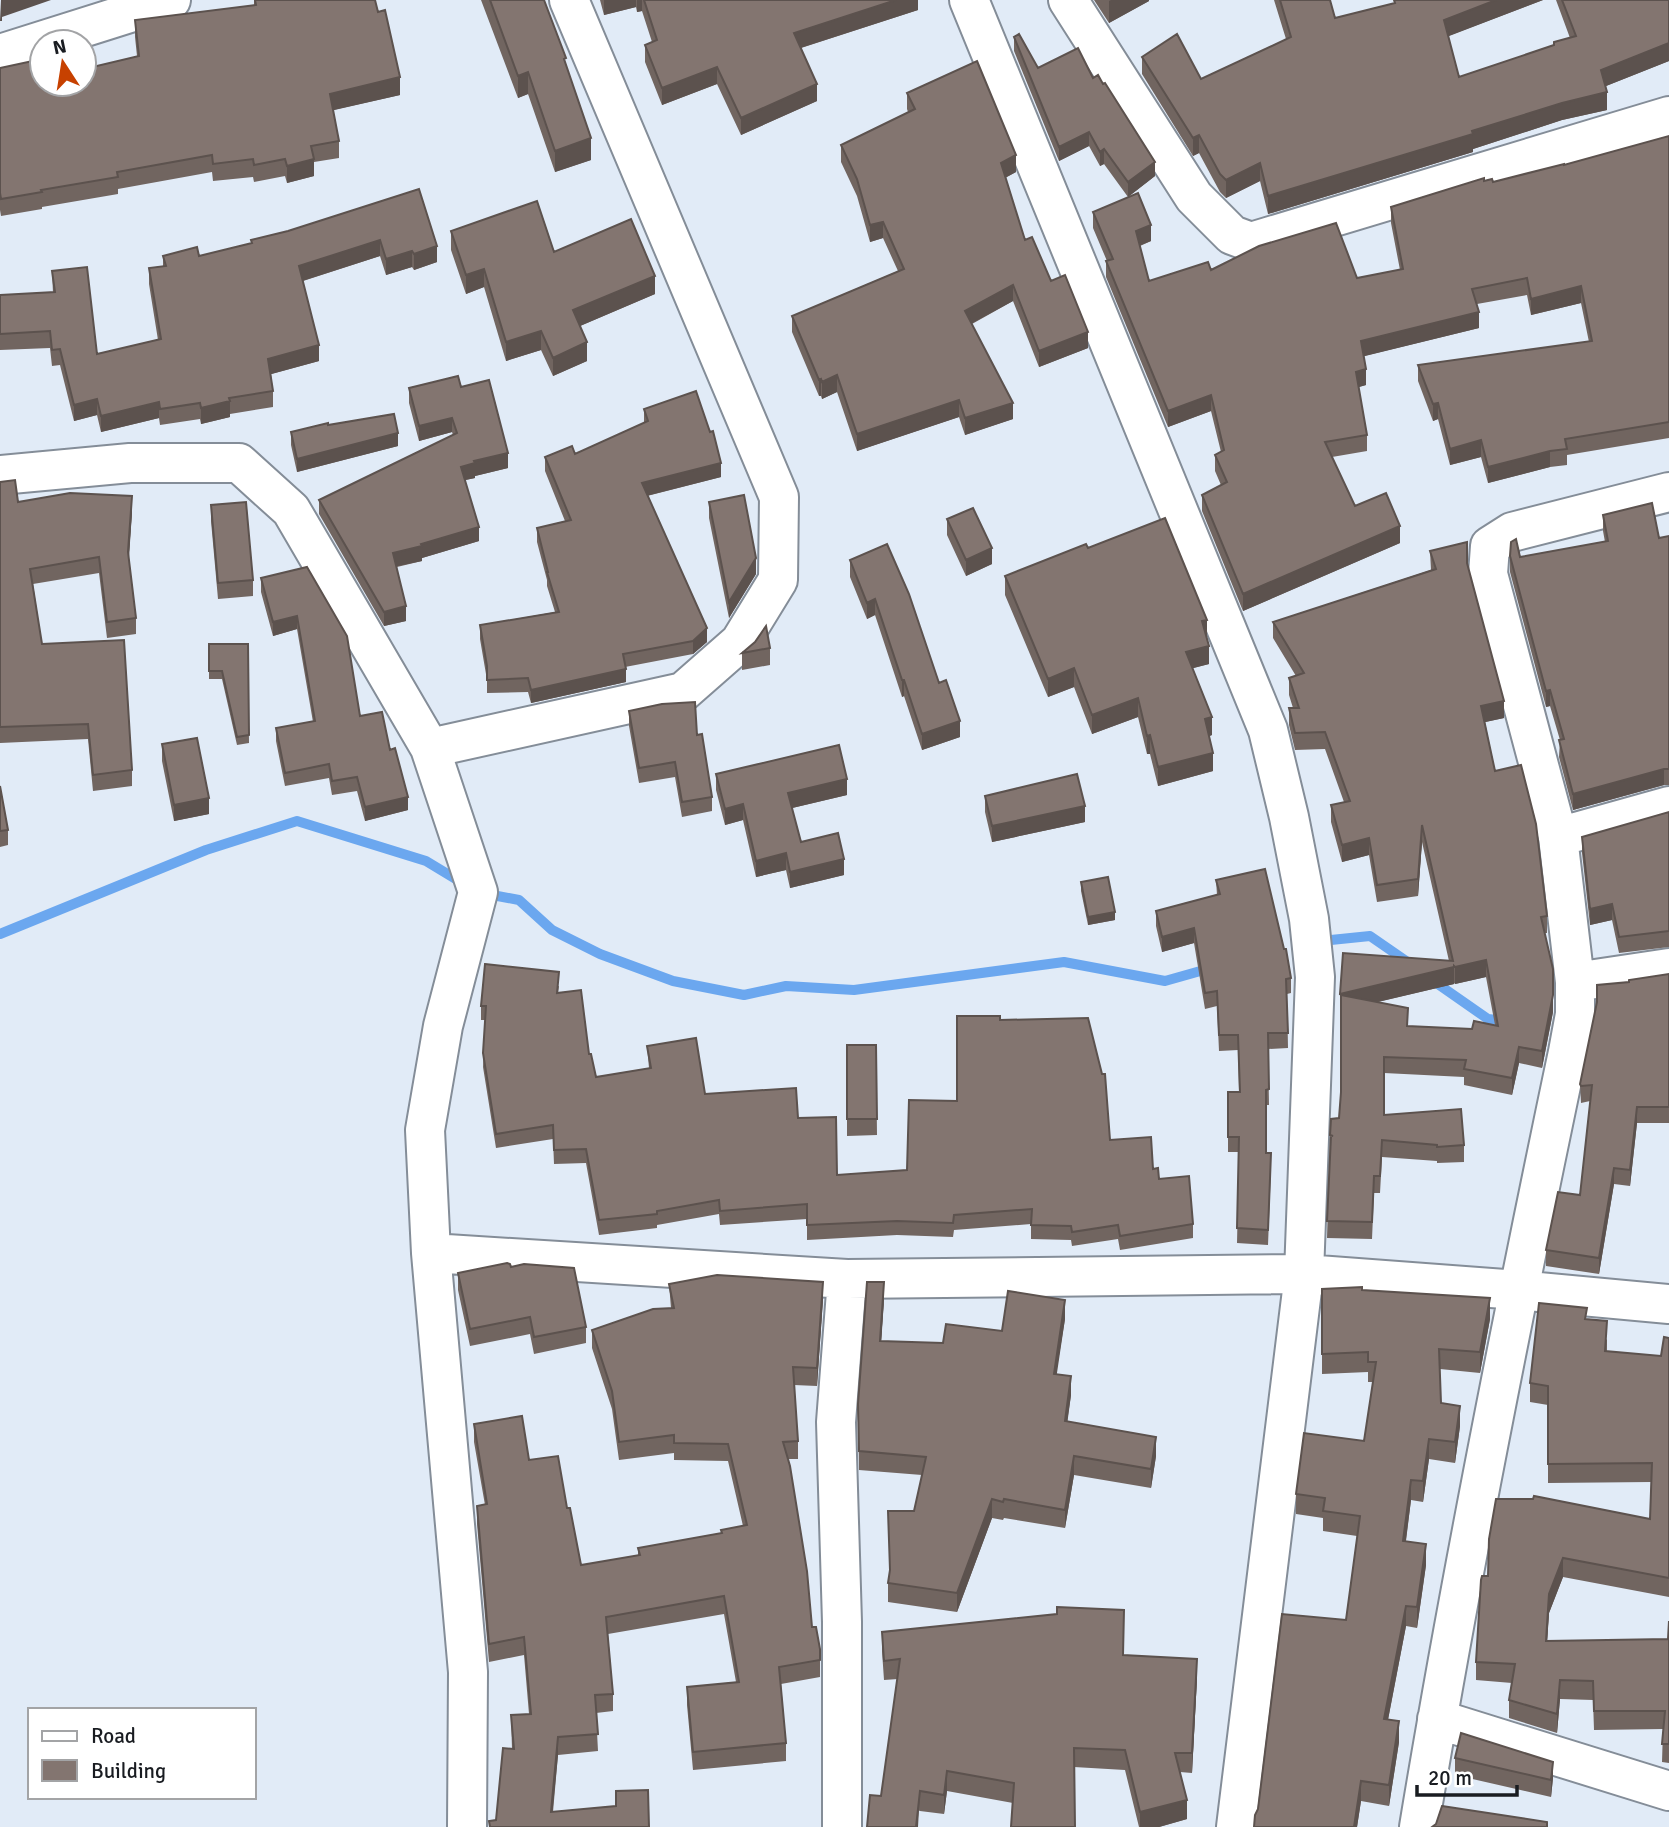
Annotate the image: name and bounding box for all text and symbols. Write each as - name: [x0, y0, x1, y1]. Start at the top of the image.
- north arrow: [28, 28, 98, 98]
- text: N: [51, 34, 69, 60]
- legend: [28, 1708, 256, 1799]
- text: Road: [91, 1723, 136, 1749]
- scale bar: [1417, 1754, 1517, 1798]
- text: Building: [91, 1758, 166, 1784]
- text: 20 m: [1428, 1765, 1472, 1791]

